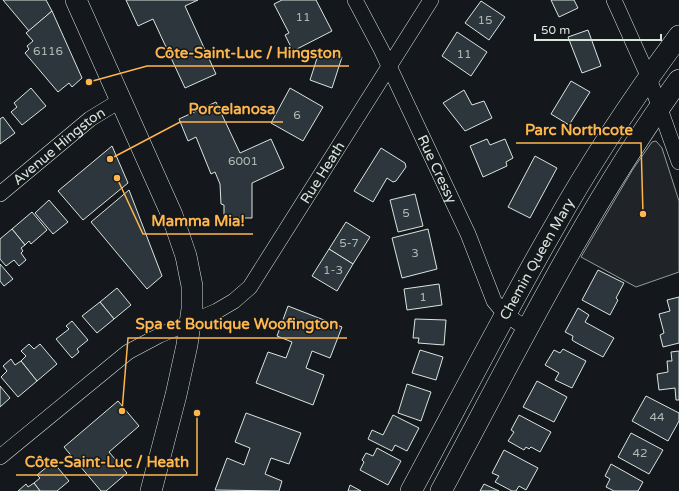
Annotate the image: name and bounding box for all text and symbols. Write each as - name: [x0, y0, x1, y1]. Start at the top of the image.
- house number: 11: [295, 10, 311, 24]
- house number: 15: [477, 13, 493, 27]
- scale bar: [535, 16, 661, 42]
- text: 50 m: [541, 23, 570, 37]
- callout: Côte-Saint-Luc / Hingston: [147, 39, 349, 66]
- house number: 6116: [33, 44, 63, 58]
- text: Côte-Saint-Luc / Hingston: [155, 44, 341, 63]
- house number: 11: [456, 47, 472, 61]
- callout: Porcelanosa: [180, 95, 283, 122]
- text: Porcelanosa: [189, 100, 276, 118]
- street label: Avenue Hingston: [9, 103, 108, 188]
- house number: 6: [293, 108, 301, 122]
- callout: Parc Northcote: [516, 116, 641, 143]
- text: Parc Northcote: [525, 121, 634, 139]
- street label: Rue Cressy: [414, 132, 461, 206]
- street label: Rue Heath: [296, 138, 348, 207]
- house number: 6001: [228, 154, 258, 168]
- street label: Chemin Queen Mary: [496, 194, 578, 323]
- house number: 5: [402, 206, 410, 220]
- callout: Mamma Mia!: [143, 207, 253, 234]
- text: Mamma Mia!: [151, 212, 245, 230]
- house number: 5-7: [339, 236, 359, 250]
- house number: 3: [411, 246, 419, 260]
- house number: 1-3: [323, 263, 343, 277]
- house number: 1: [419, 290, 427, 304]
- callout: Spa et Boutique Woofington: [128, 311, 347, 338]
- text: Spa et Boutique Woofington: [136, 315, 338, 334]
- house number: 44: [649, 410, 665, 424]
- house number: 42: [632, 446, 648, 460]
- callout: Côte-Saint-Luc / Heath: [16, 448, 197, 475]
- text: Côte-Saint-Luc / Heath: [25, 453, 189, 471]

